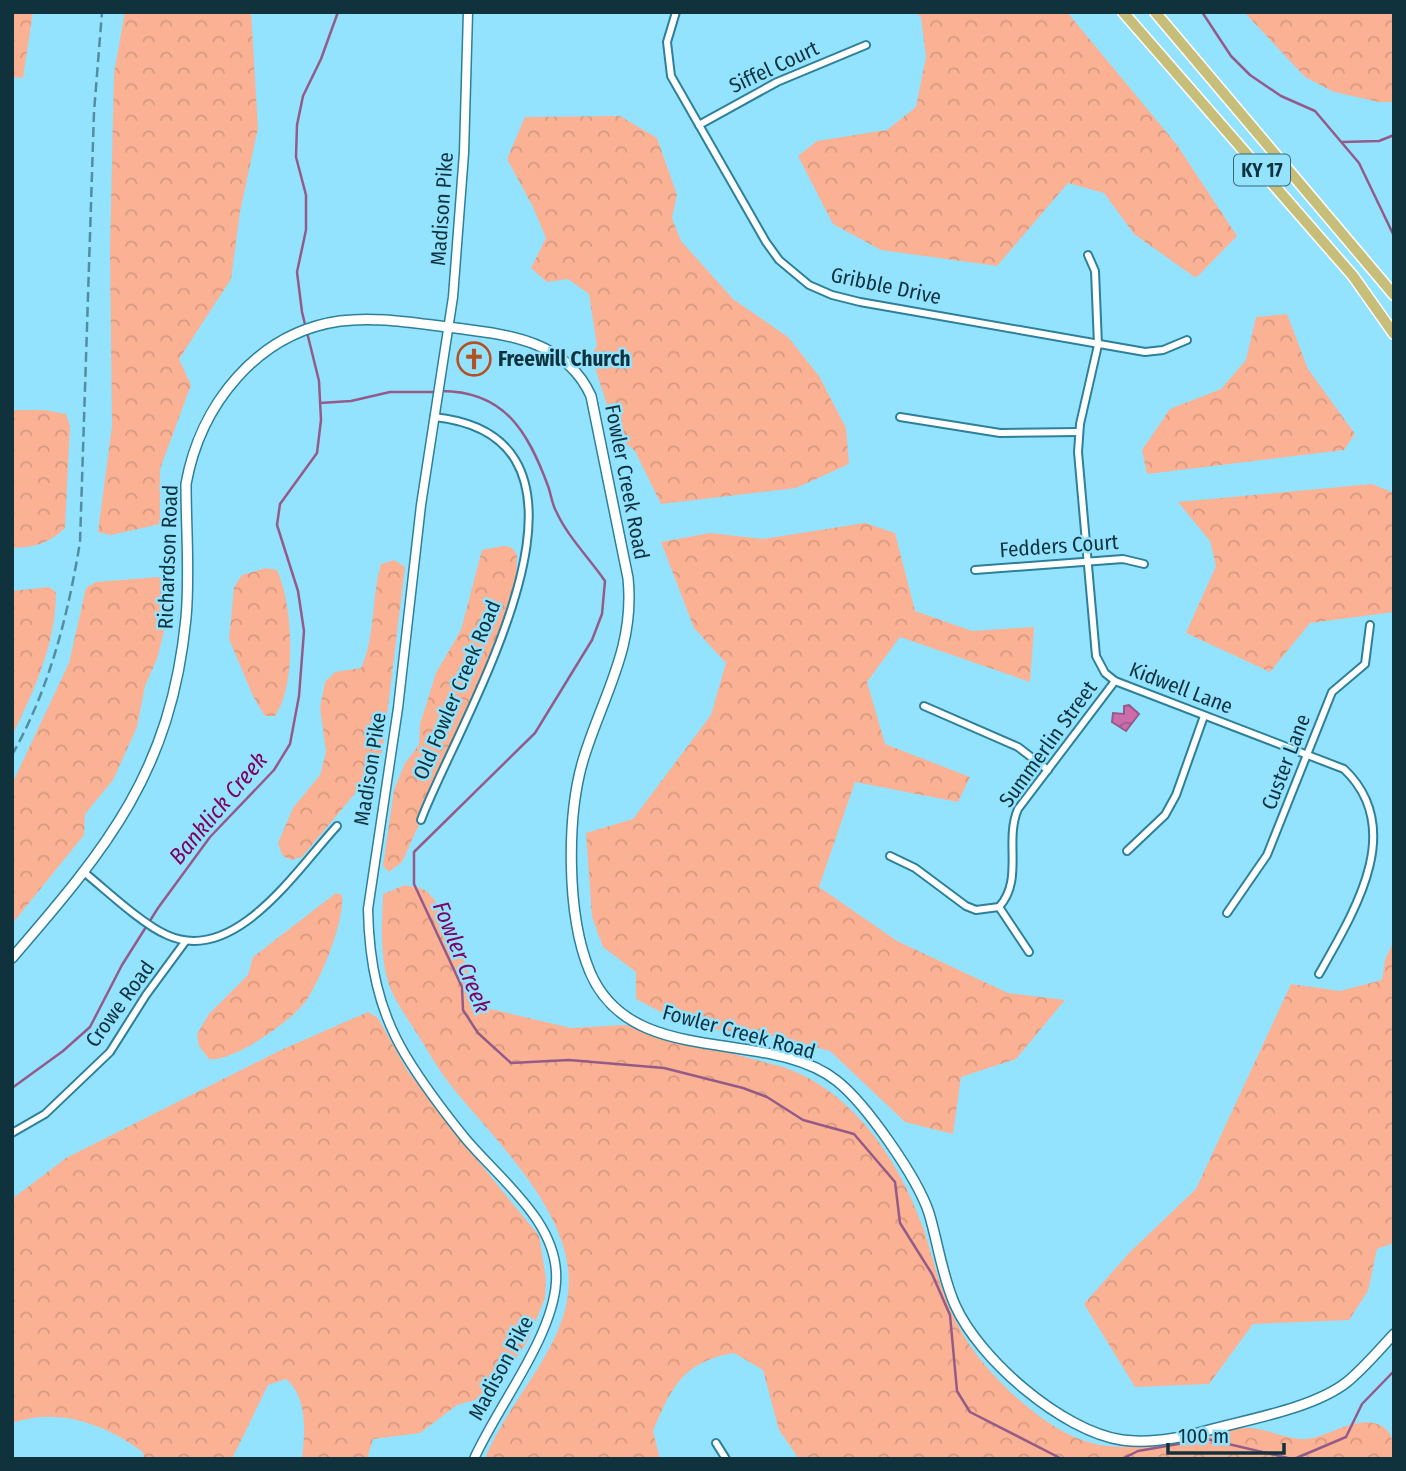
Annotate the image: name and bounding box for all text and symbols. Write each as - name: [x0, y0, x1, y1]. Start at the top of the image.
- street label: Siffel Court: [725, 35, 823, 99]
- street label: Madison Pike: [425, 151, 459, 267]
- road number: KY 17: [1234, 154, 1290, 186]
- street label: Gribble Drive: [828, 262, 944, 310]
- church icon: Freewill Church: [455, 340, 493, 378]
- place label: Freewill Church: [498, 346, 631, 372]
- street label: Fowler Creek Road: [599, 402, 655, 562]
- street label: Richardson Road: [152, 484, 184, 630]
- street label: Fedders Court: [999, 529, 1119, 563]
- street label: Old Fowler Creek Road: [407, 596, 507, 784]
- street label: Kidwell Lane: [1126, 656, 1236, 720]
- street label: Summerlin Street: [993, 676, 1103, 812]
- street label: Madison Pike: [348, 711, 392, 827]
- street label: Custer Lane: [1256, 711, 1316, 813]
- water label: Banklick Creek: [163, 746, 273, 870]
- water label: Fowler Creek: [427, 897, 497, 1017]
- street label: Crowe Road: [80, 956, 160, 1052]
- street label: Fowler Creek Road: [660, 999, 818, 1065]
- street label: Madison Pike: [463, 1312, 539, 1424]
- scale bar: [1168, 1412, 1284, 1456]
- text: 100 m: [1178, 1423, 1229, 1449]

